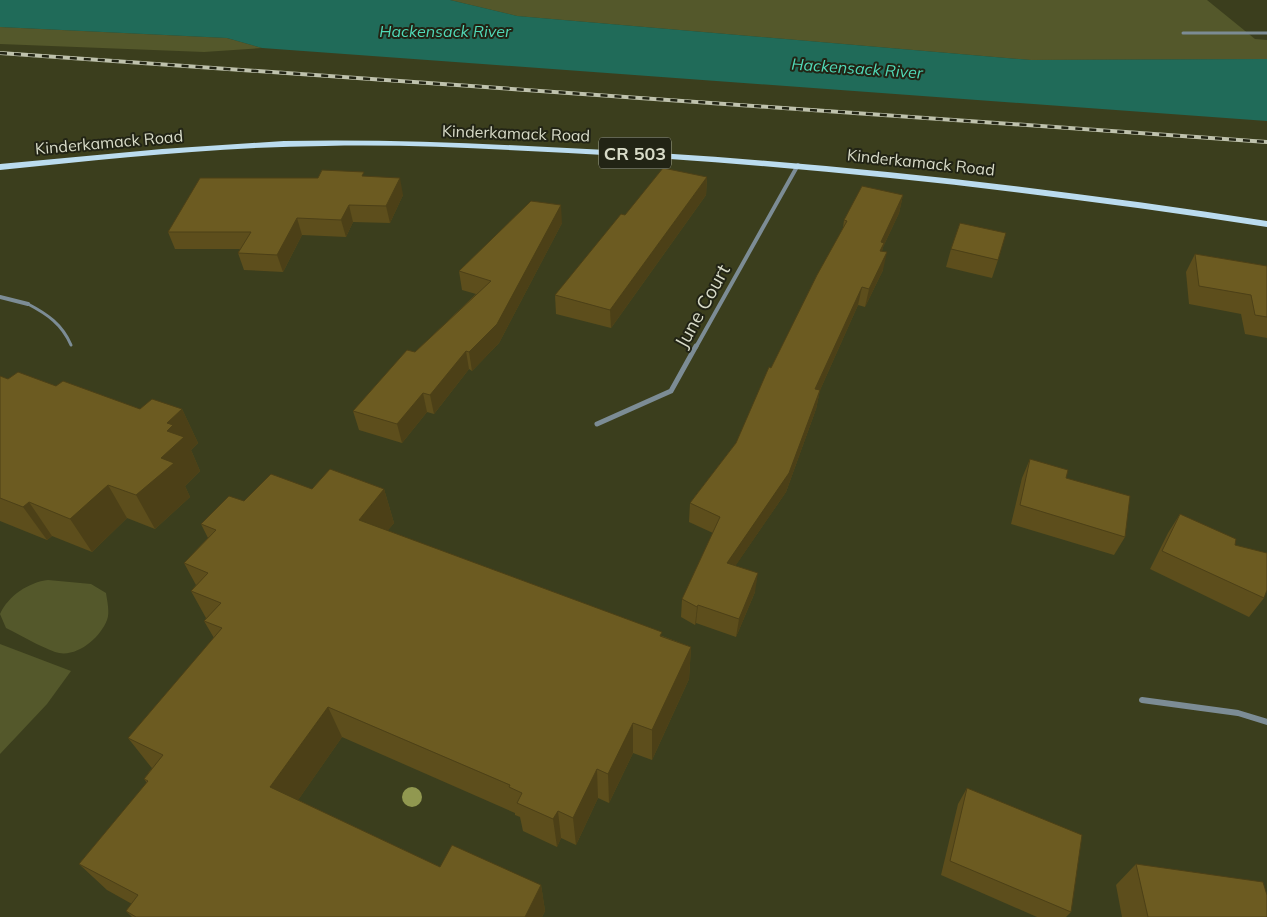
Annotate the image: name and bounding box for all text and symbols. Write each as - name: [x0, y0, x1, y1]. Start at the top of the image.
- water label: Hackensack River: [379, 21, 512, 41]
- water label: Hackensack River: [791, 53, 924, 83]
- street label: Kinderkamack Road: [441, 120, 591, 146]
- street label: Kinderkamack Road: [34, 126, 184, 158]
- road number: CR 503: [599, 138, 671, 168]
- street label: Kinderkamack Road: [846, 144, 996, 180]
- street label: June Court: [669, 260, 735, 352]

